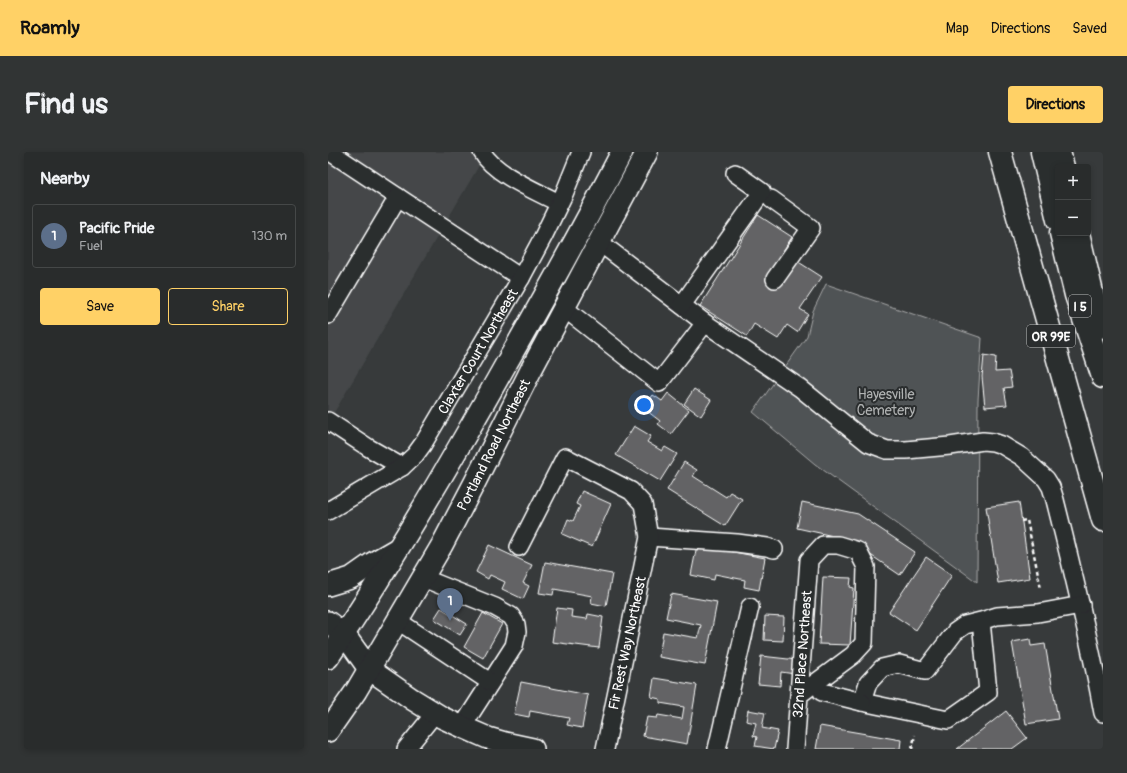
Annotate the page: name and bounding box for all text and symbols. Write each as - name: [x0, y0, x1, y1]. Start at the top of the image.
- text: Roamly: [20, 16, 80, 40]
- text: Map: [946, 20, 969, 37]
- text: Directions: [991, 20, 1050, 37]
- text: Saved: [1072, 20, 1107, 37]
- button: Directions: [1008, 86, 1103, 123]
- text: Find us: [24, 87, 108, 122]
- map controls: [1055, 164, 1091, 236]
- button: +: [1055, 164, 1091, 200]
- text: Nearby: [40, 168, 89, 189]
- button: −: [1055, 200, 1091, 236]
- text: Pacific Pride: [79, 219, 154, 238]
- text: 1: [51, 228, 57, 244]
- text: 130 m: [251, 228, 287, 244]
- text: Fuel: [79, 238, 103, 254]
- street label: Claxter Court Northeast: [435, 286, 522, 417]
- button: Save: [40, 288, 160, 325]
- button: Share: [168, 288, 288, 325]
- road number: I 5: [1069, 295, 1091, 317]
- road number: OR 99E: [1027, 325, 1075, 347]
- street label: Portland Road Northeast: [454, 376, 534, 513]
- park label: Hayesville Cemetery: [857, 386, 915, 419]
- your location: [634, 395, 654, 415]
- street label: Fir Rest Way Northeast: [605, 575, 650, 711]
- pin: 1: [437, 588, 463, 621]
- street label: 32nd Place Northeast: [789, 590, 816, 719]

